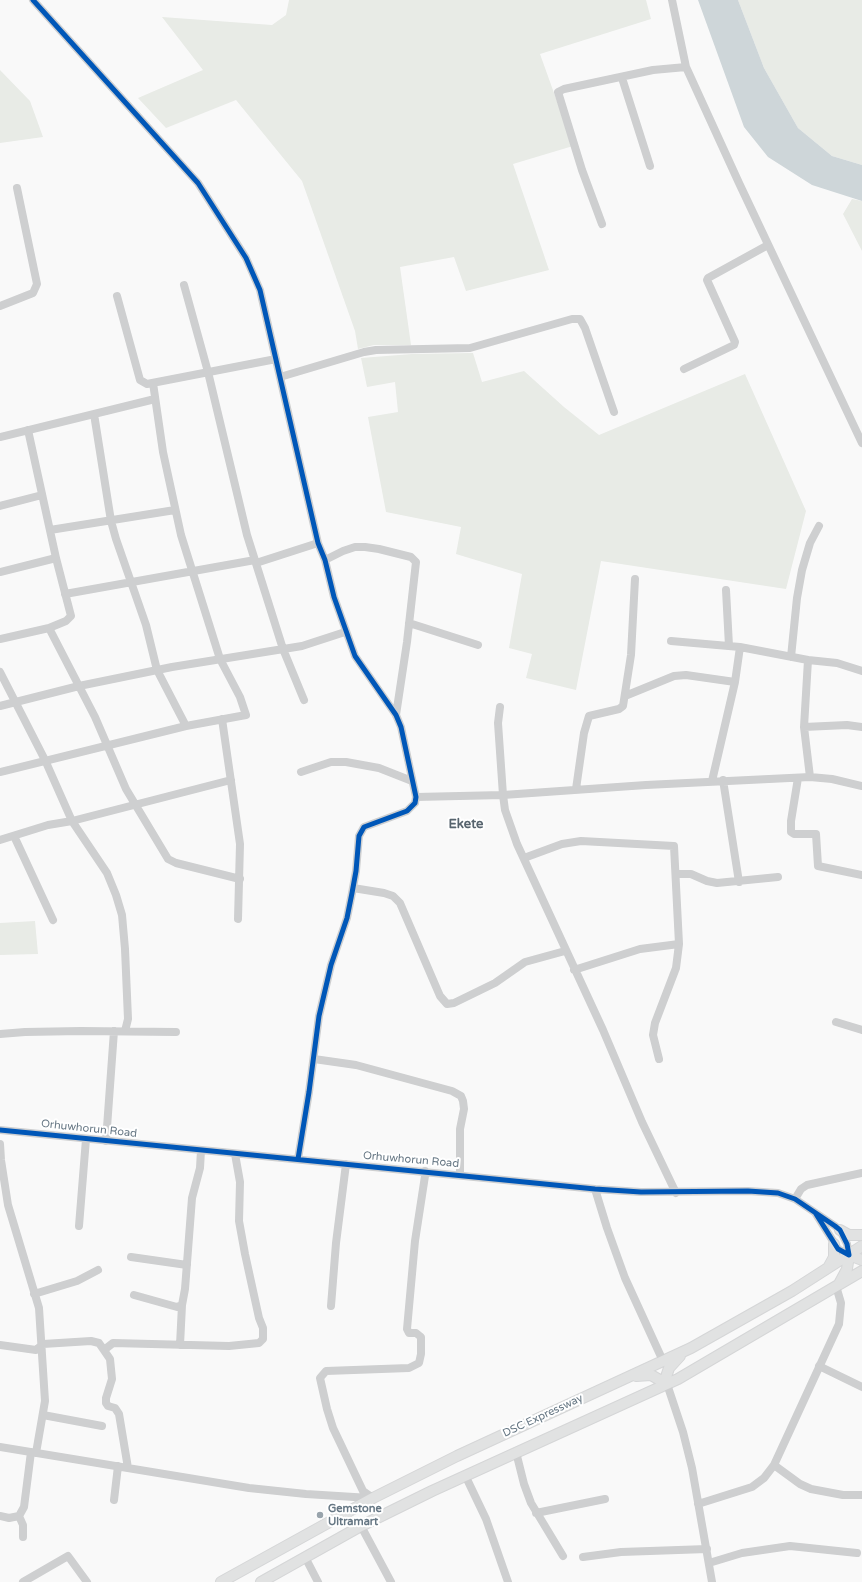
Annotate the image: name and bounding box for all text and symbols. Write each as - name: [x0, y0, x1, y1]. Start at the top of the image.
- district label: Ekete: [449, 817, 483, 833]
- street label: Orhuwhorun Road: [40, 1117, 138, 1141]
- street label: Orhuwhorun Road: [362, 1149, 460, 1171]
- street label: DSC Expressway: [501, 1392, 585, 1440]
- place label: Gemstone Ultramart: [328, 1502, 382, 1528]
- marker: Gemstone Ultramart: [315, 1510, 325, 1520]

